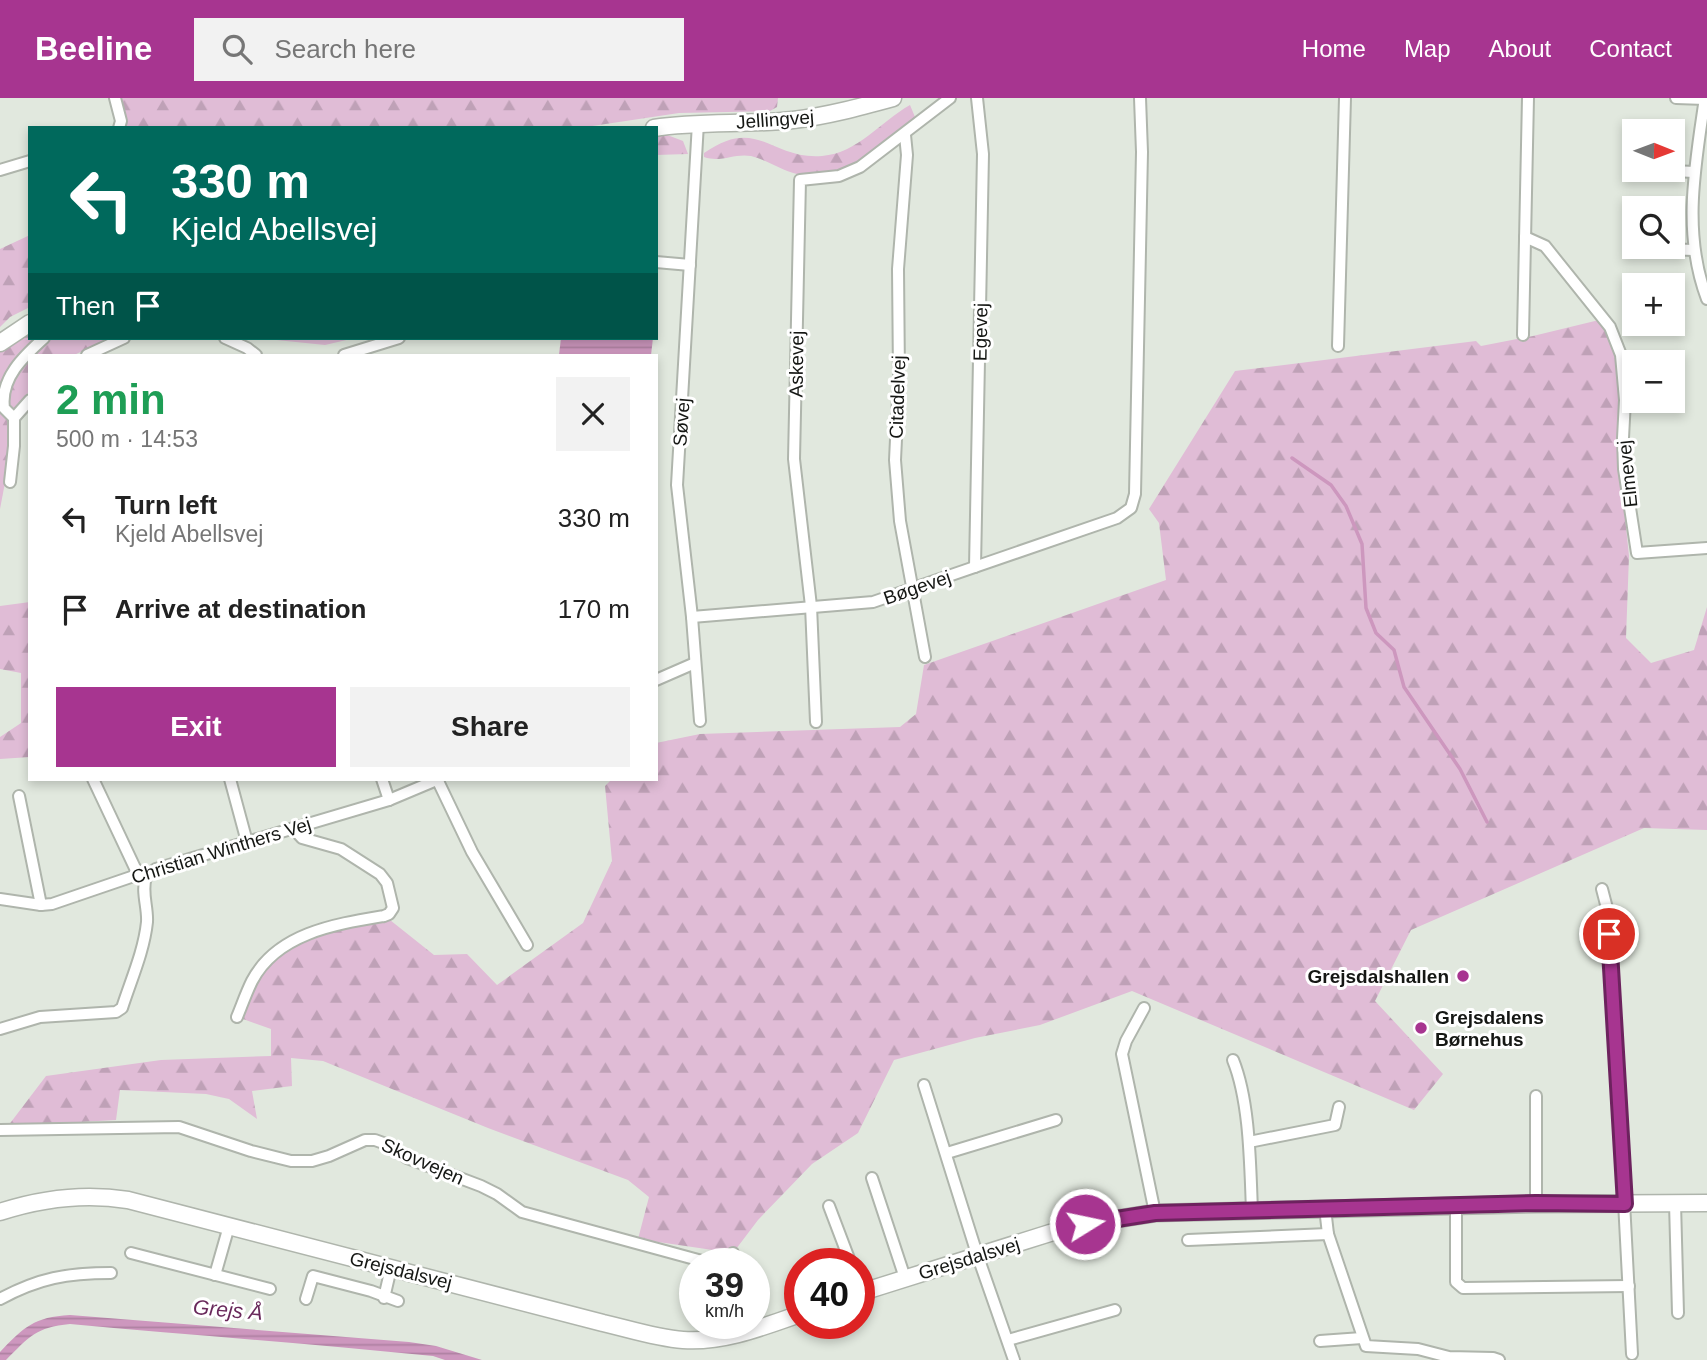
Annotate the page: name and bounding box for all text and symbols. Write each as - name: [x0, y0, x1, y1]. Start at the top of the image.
- search box: [194, 18, 684, 81]
- text: Beeline: [35, 30, 152, 67]
- icon: search: [218, 30, 256, 68]
- text: Search here: [274, 34, 416, 64]
- text: Home: [1302, 35, 1366, 62]
- text: Map: [1404, 35, 1451, 62]
- text: About: [1489, 35, 1551, 62]
- text: Contact: [1589, 35, 1672, 62]
- street label: Jellingvej: [735, 106, 815, 133]
- north arrow: [1622, 119, 1685, 182]
- map controls: [1622, 119, 1685, 413]
- icon: left: [56, 154, 147, 245]
- text: 330 m: [171, 154, 310, 208]
- button: search: [1622, 196, 1685, 259]
- text: Kjeld Abellsvej: [171, 211, 377, 247]
- button: +: [1622, 273, 1685, 336]
- icon: arrive: [129, 287, 167, 325]
- text: Then: [56, 291, 115, 321]
- street label: Egevej: [969, 303, 992, 361]
- street label: Askevej: [785, 331, 808, 397]
- button: −: [1622, 350, 1685, 413]
- street label: Citadelvej: [886, 355, 909, 439]
- text: 2 min: [56, 376, 166, 423]
- button: close: [556, 377, 630, 451]
- street label: Søvej: [669, 397, 694, 447]
- text: 500 m · 14:53: [56, 426, 198, 452]
- street label: Elmevej: [1614, 439, 1641, 509]
- text: Turn left: [115, 490, 217, 520]
- icon: left: [56, 500, 94, 538]
- text: 330 m: [558, 503, 630, 533]
- text: Kjeld Abellsvej: [115, 521, 263, 547]
- street label: Bøgevej: [881, 566, 954, 609]
- icon: arrive: [56, 591, 94, 629]
- text: Arrive at destination: [115, 594, 366, 624]
- text: 170 m: [558, 594, 630, 624]
- button: Exit: [56, 687, 336, 767]
- button: Share: [350, 687, 630, 767]
- street label: Christian Winthers Vej: [129, 813, 314, 888]
- pin: [1579, 904, 1639, 964]
- icon: arrive: [1590, 915, 1628, 953]
- place label: Grejsdalshallen: [1307, 966, 1449, 987]
- marker: Grejsdalshallen: [1455, 968, 1471, 984]
- place label: Grejsdalens Børnehus: [1435, 1007, 1544, 1050]
- marker: Grejsdalens Børnehus: [1413, 1020, 1429, 1036]
- street label: Skovvejen: [378, 1134, 467, 1189]
- position arrow: [1048, 1187, 1122, 1261]
- street label: Grejsdalsvej: [916, 1233, 1022, 1284]
- street label: Grejsdalsvej: [348, 1248, 454, 1293]
- speed limit sign: 40: [784, 1248, 875, 1339]
- text: 39: [705, 1265, 744, 1304]
- water label: Grejs Å: [192, 1295, 264, 1324]
- text: km/h: [705, 1301, 744, 1321]

